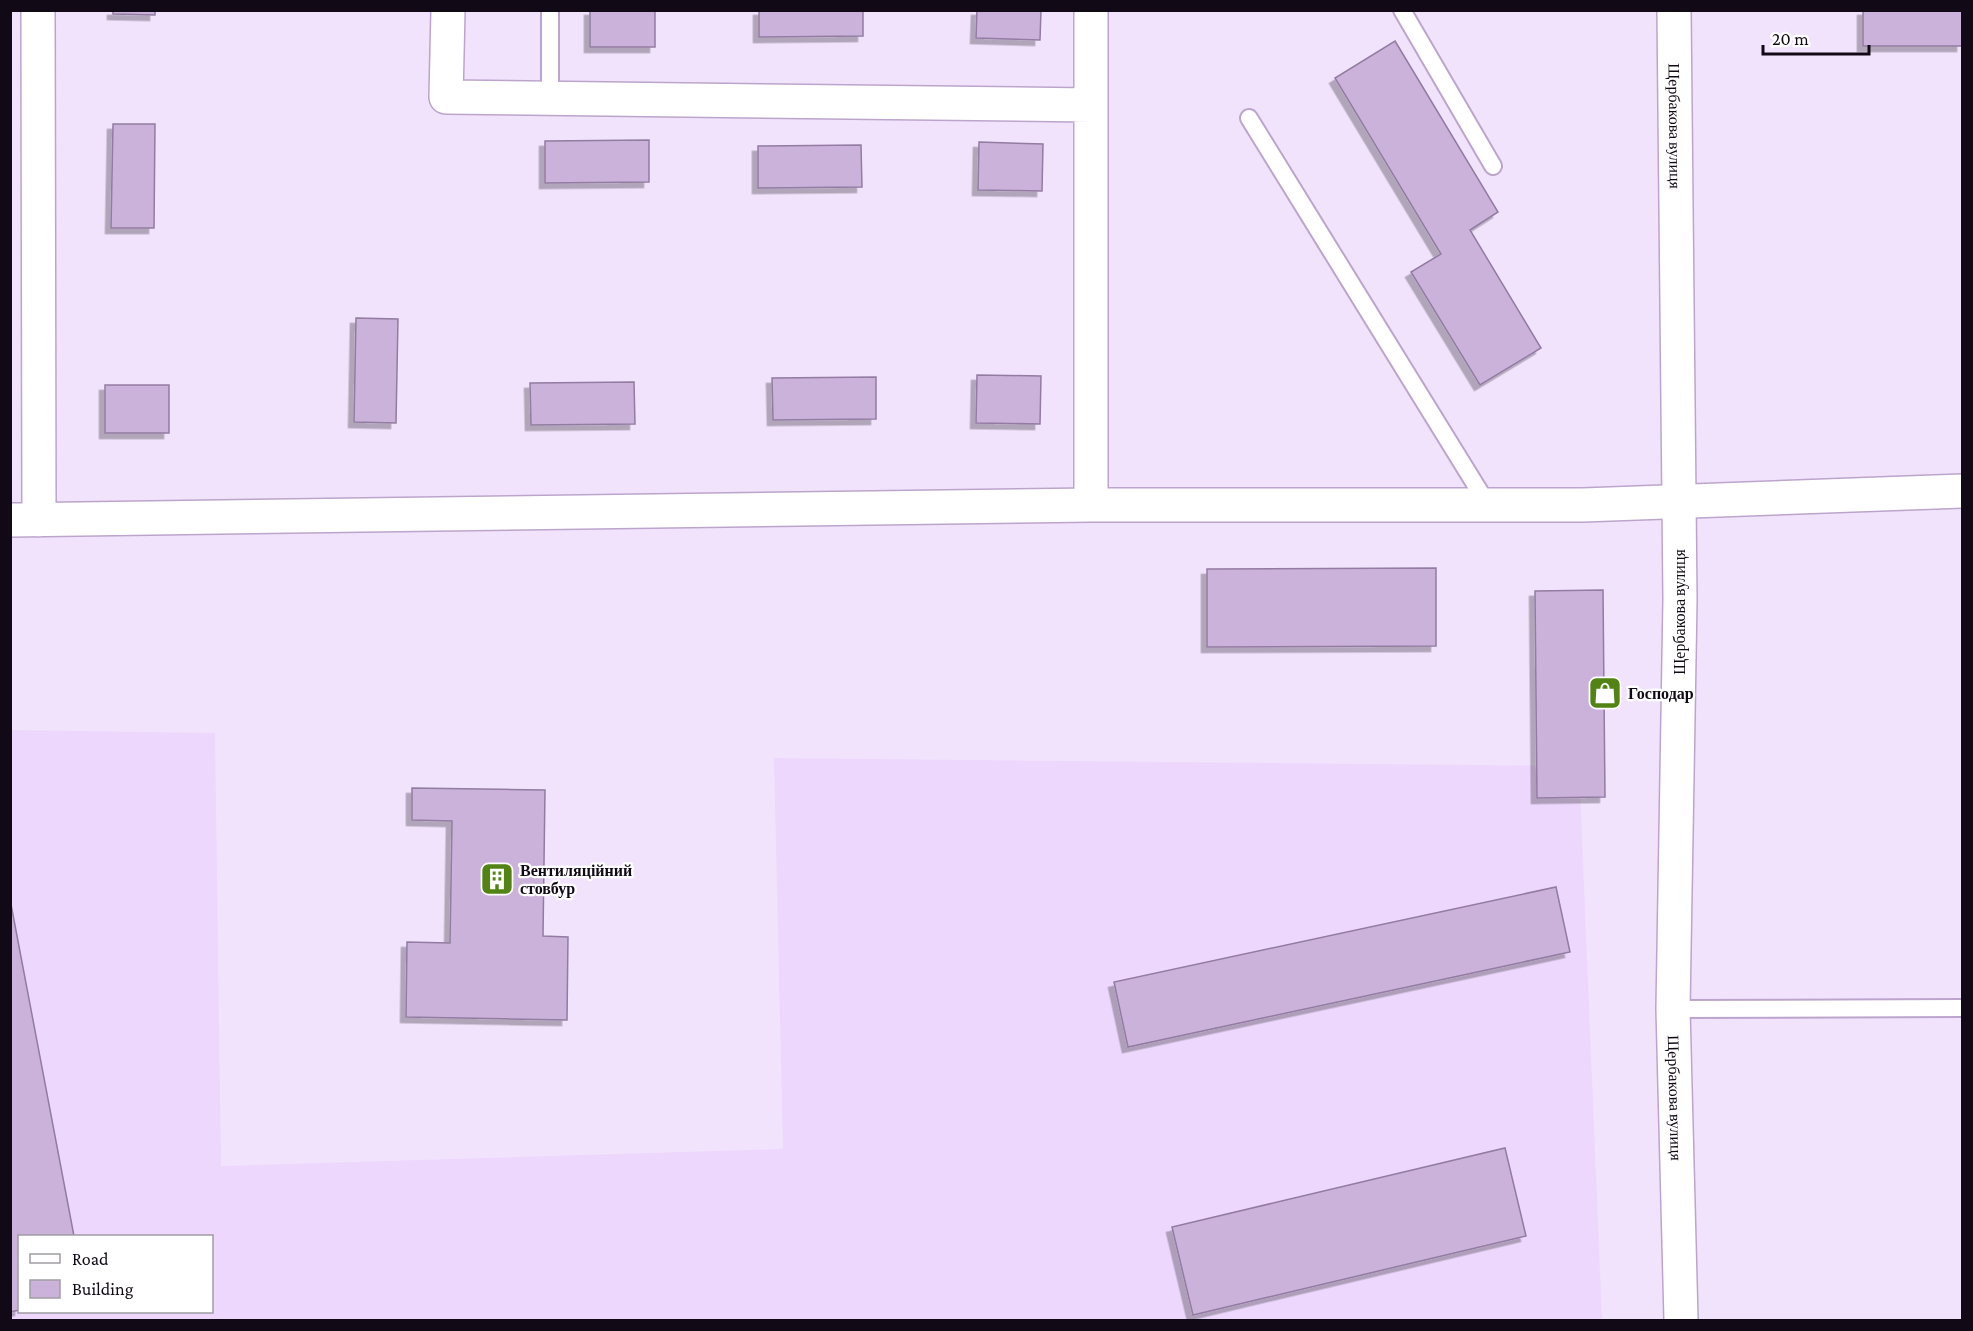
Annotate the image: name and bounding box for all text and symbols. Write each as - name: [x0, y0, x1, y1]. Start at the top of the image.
- scale bar: [1763, 18, 1870, 56]
- text: 20 m: [1772, 29, 1809, 49]
- street label: Щербакова вулиця: [1665, 63, 1684, 190]
- street label: Щербакова вулиця: [1671, 549, 1689, 675]
- shop icon: Господар: [1587, 675, 1623, 711]
- place label: Господар: [1628, 685, 1694, 703]
- building icon: Вентиляційний стовбур: [479, 861, 515, 897]
- place label: Вентиляційний стовбур: [520, 862, 632, 898]
- street label: Щербакова вулиця: [1664, 1035, 1685, 1162]
- legend: [18, 1235, 213, 1313]
- text: Road: [72, 1249, 109, 1269]
- text: Building: [72, 1279, 134, 1299]

